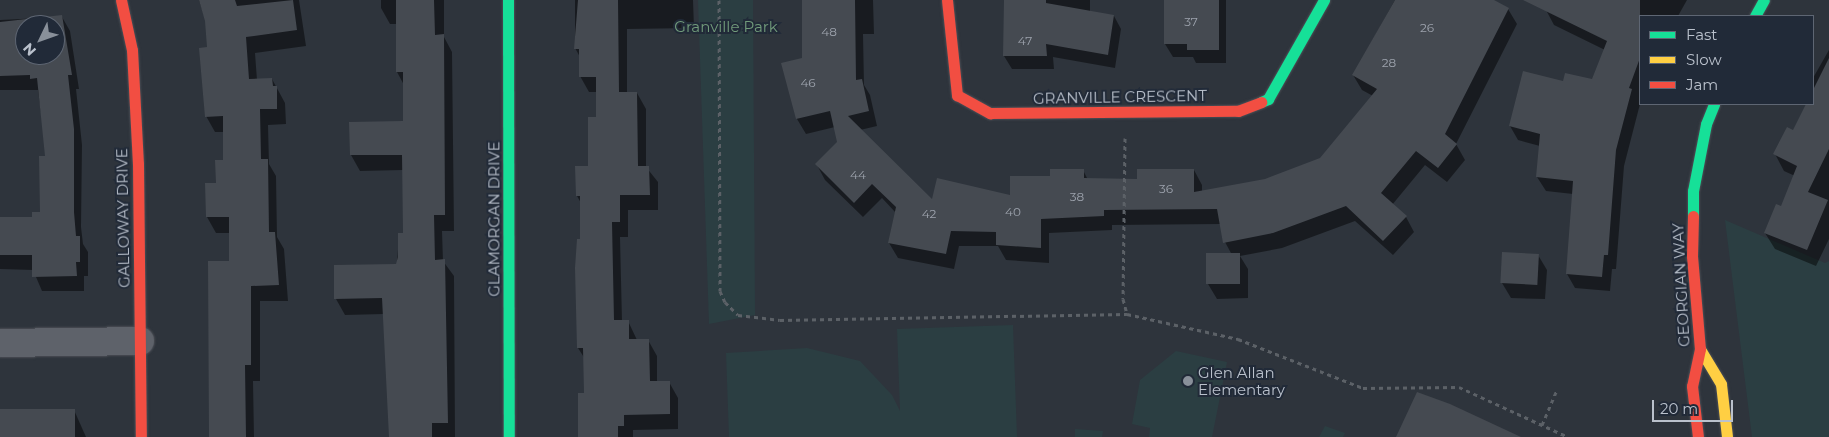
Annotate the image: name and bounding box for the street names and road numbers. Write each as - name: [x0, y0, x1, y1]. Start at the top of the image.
- street label: GRANVILLE CRESCENT: [1033, 86, 1207, 108]
- street label: GLAMORGAN DRIVE: [485, 141, 503, 297]
- street label: GALLOWAY DRIVE: [113, 148, 133, 288]
- street label: GEORGIAN WAY: [1669, 223, 1693, 347]

